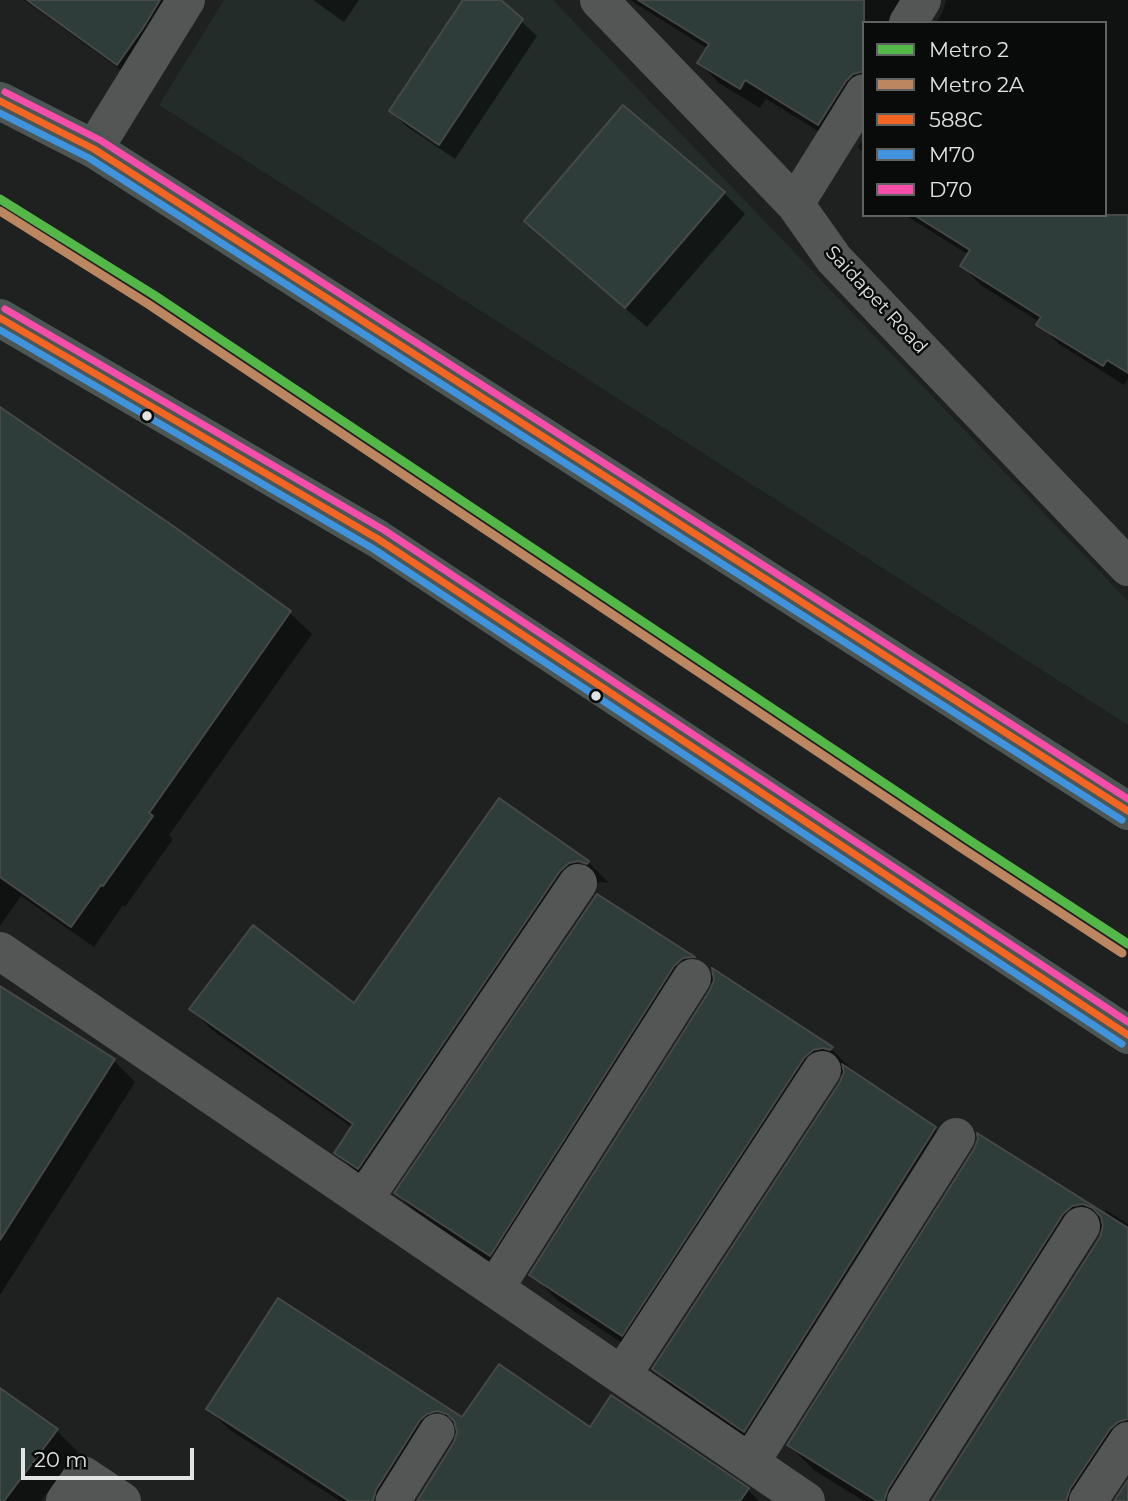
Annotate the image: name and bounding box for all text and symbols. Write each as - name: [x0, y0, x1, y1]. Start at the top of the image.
- legend: [862, 21, 1107, 217]
- text: Metro 2: [929, 37, 1009, 62]
- text: Metro 2A: [929, 72, 1024, 97]
- text: 588C: [929, 107, 983, 132]
- text: M70: [929, 142, 975, 167]
- text: D70: [929, 177, 972, 202]
- street label: Saidapet Road: [820, 241, 932, 359]
- unlabelled marker: [140, 409, 154, 423]
- unlabelled marker: [589, 689, 603, 703]
- scale bar: [24, 1434, 198, 1478]
- text: 20 m: [34, 1447, 88, 1472]

